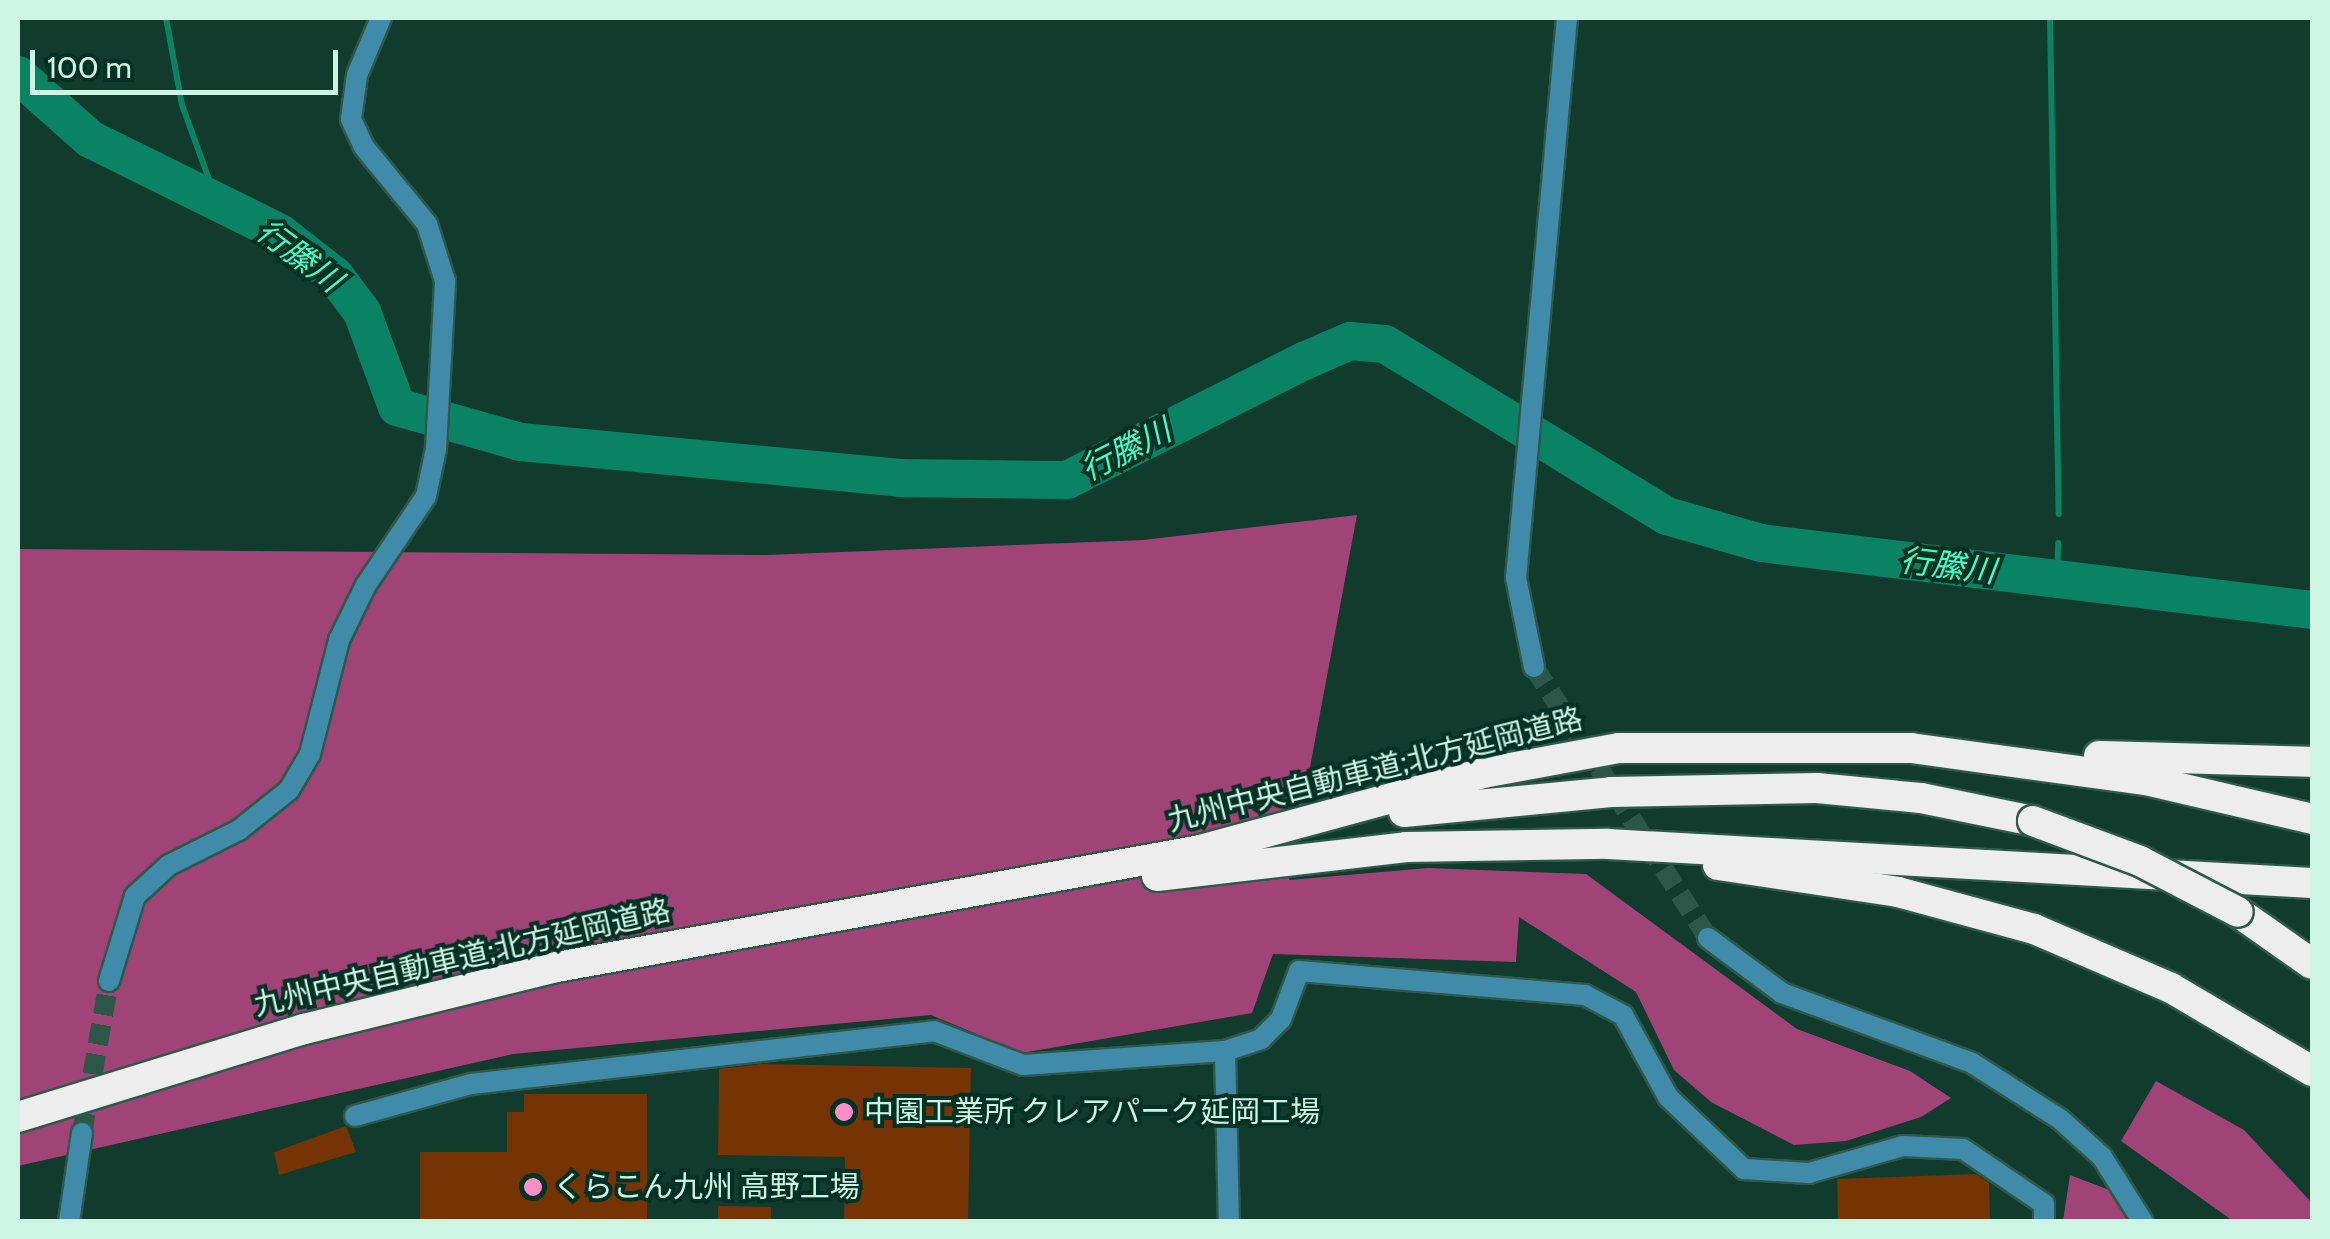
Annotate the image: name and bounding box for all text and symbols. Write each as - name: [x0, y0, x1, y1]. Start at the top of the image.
- scale bar: [35, 30, 342, 92]
- text: 100 m: [47, 49, 132, 86]
- water label: 行縢川: [249, 212, 349, 300]
- water label: 行縢川: [1075, 411, 1177, 489]
- water label: 行縢川: [1898, 541, 1998, 591]
- street label: 九州中央自動車道;北方延岡道路: [1164, 701, 1586, 839]
- street label: 九州中央自動車道;北方延岡道路: [250, 892, 674, 1024]
- place label: 中園工業所 クレアパーク延岡工場: [864, 1094, 1321, 1130]
- marker: 中園工業所 クレアパーク延岡工場: [833, 1101, 855, 1123]
- place label: くらこん九州 高野工場: [553, 1169, 860, 1205]
- marker: くらこん九州 高野工場: [522, 1176, 544, 1198]

